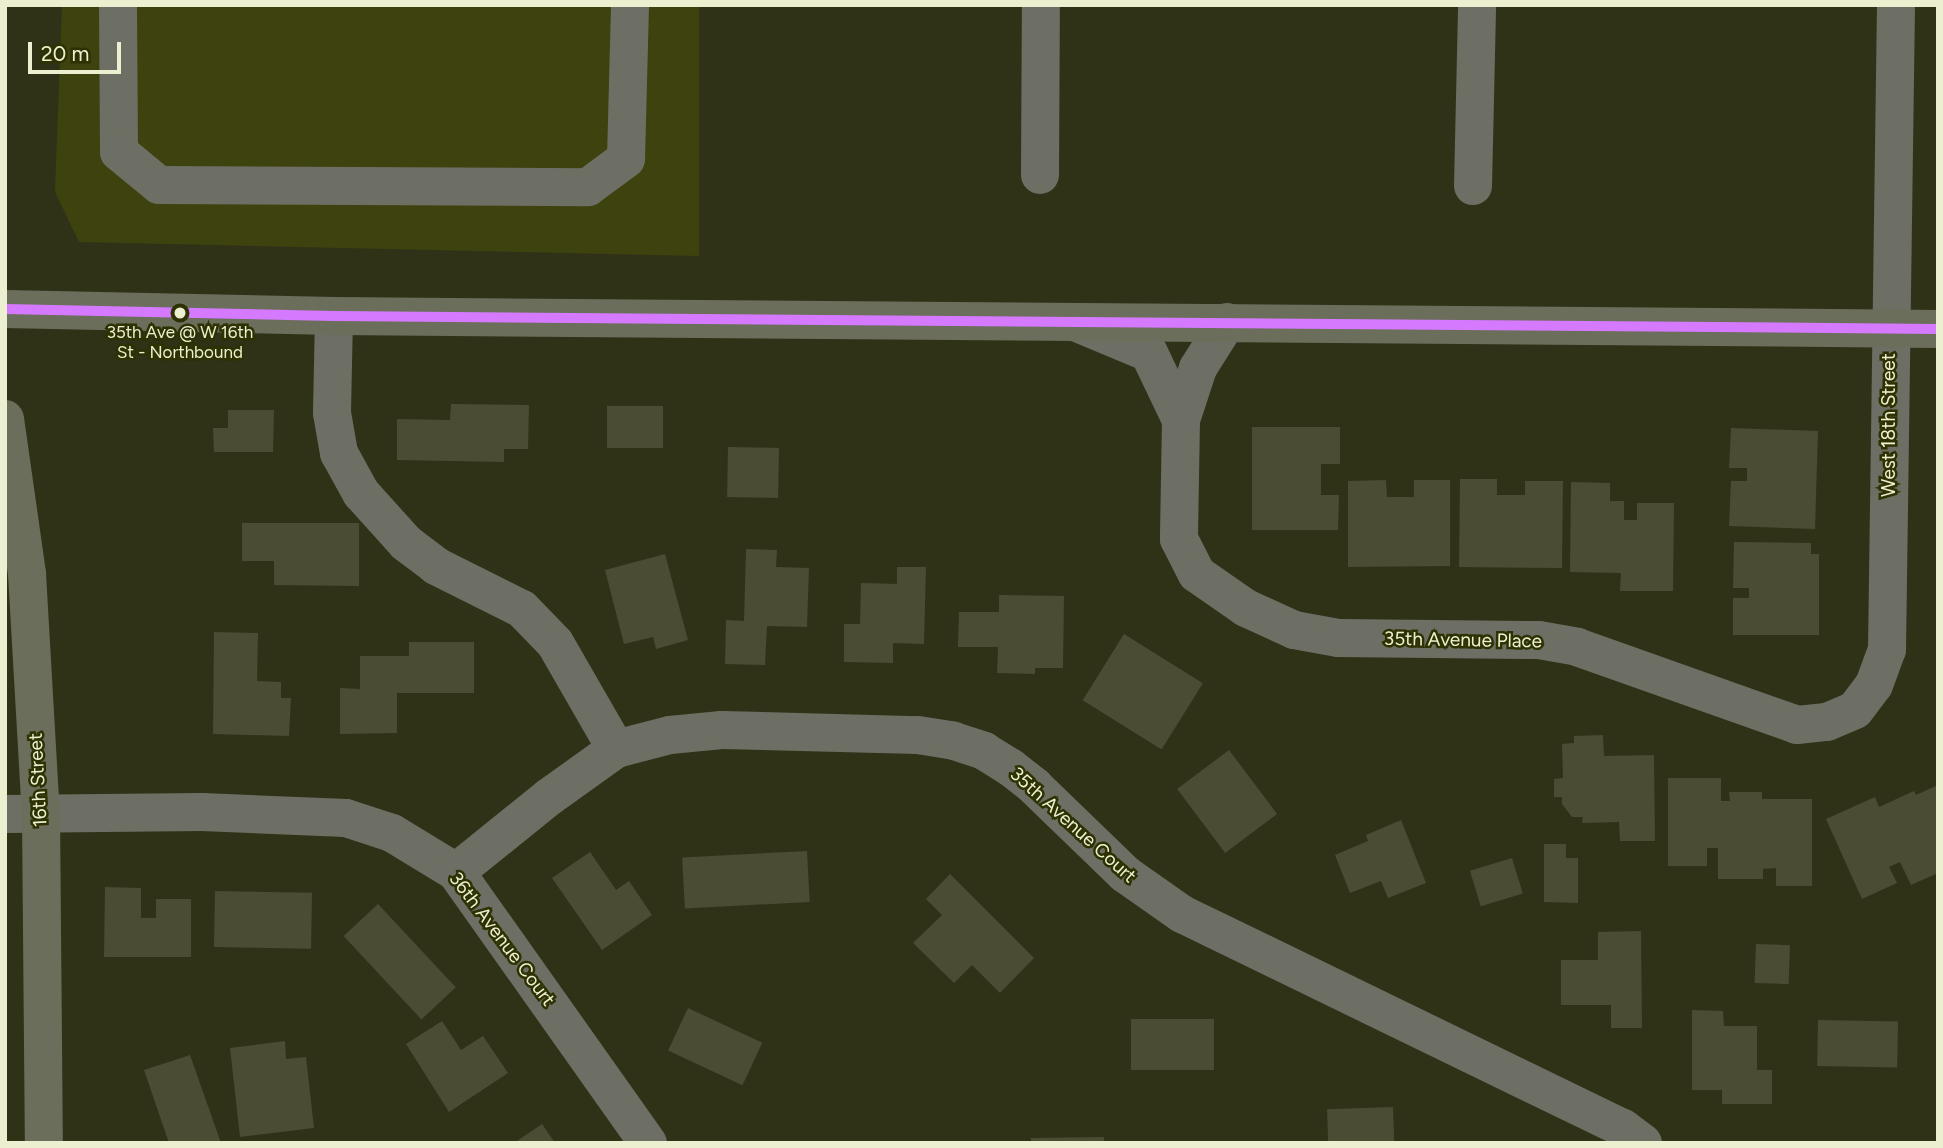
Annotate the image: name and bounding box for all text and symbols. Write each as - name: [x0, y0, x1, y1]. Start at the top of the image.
- scale bar: [32, 28, 124, 72]
- text: 20 m: [41, 41, 89, 66]
- marker: 35th Ave @ W 16th St - Northbound: [173, 306, 187, 320]
- place label: 35th Ave @ W 16th St - Northbound: [107, 323, 253, 363]
- street label: West 18th Street: [1878, 353, 1900, 497]
- street label: 35th Avenue Place: [1384, 627, 1542, 653]
- street label: 16th Street: [24, 732, 52, 828]
- street label: 35th Avenue Court: [1005, 762, 1141, 888]
- street label: 36th Avenue Court: [444, 868, 560, 1010]

